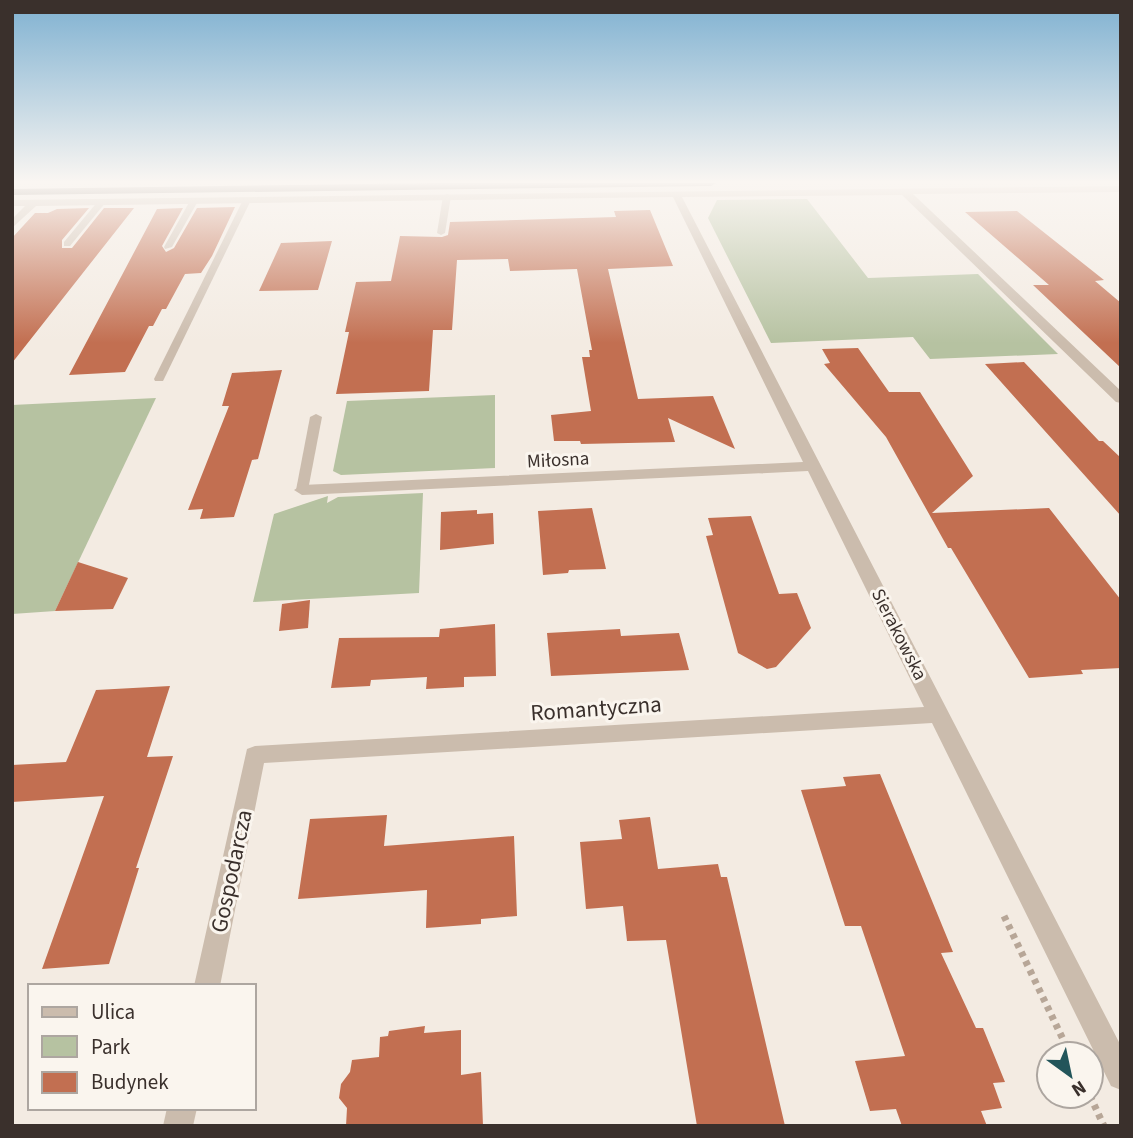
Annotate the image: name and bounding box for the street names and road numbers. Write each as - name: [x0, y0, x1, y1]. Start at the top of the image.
- street label: Miłosna: [526, 445, 590, 476]
- street label: Sierakowska: [864, 584, 933, 685]
- street label: Romantyczna: [529, 687, 663, 730]
- street label: Gospodarcza: [202, 807, 261, 936]

